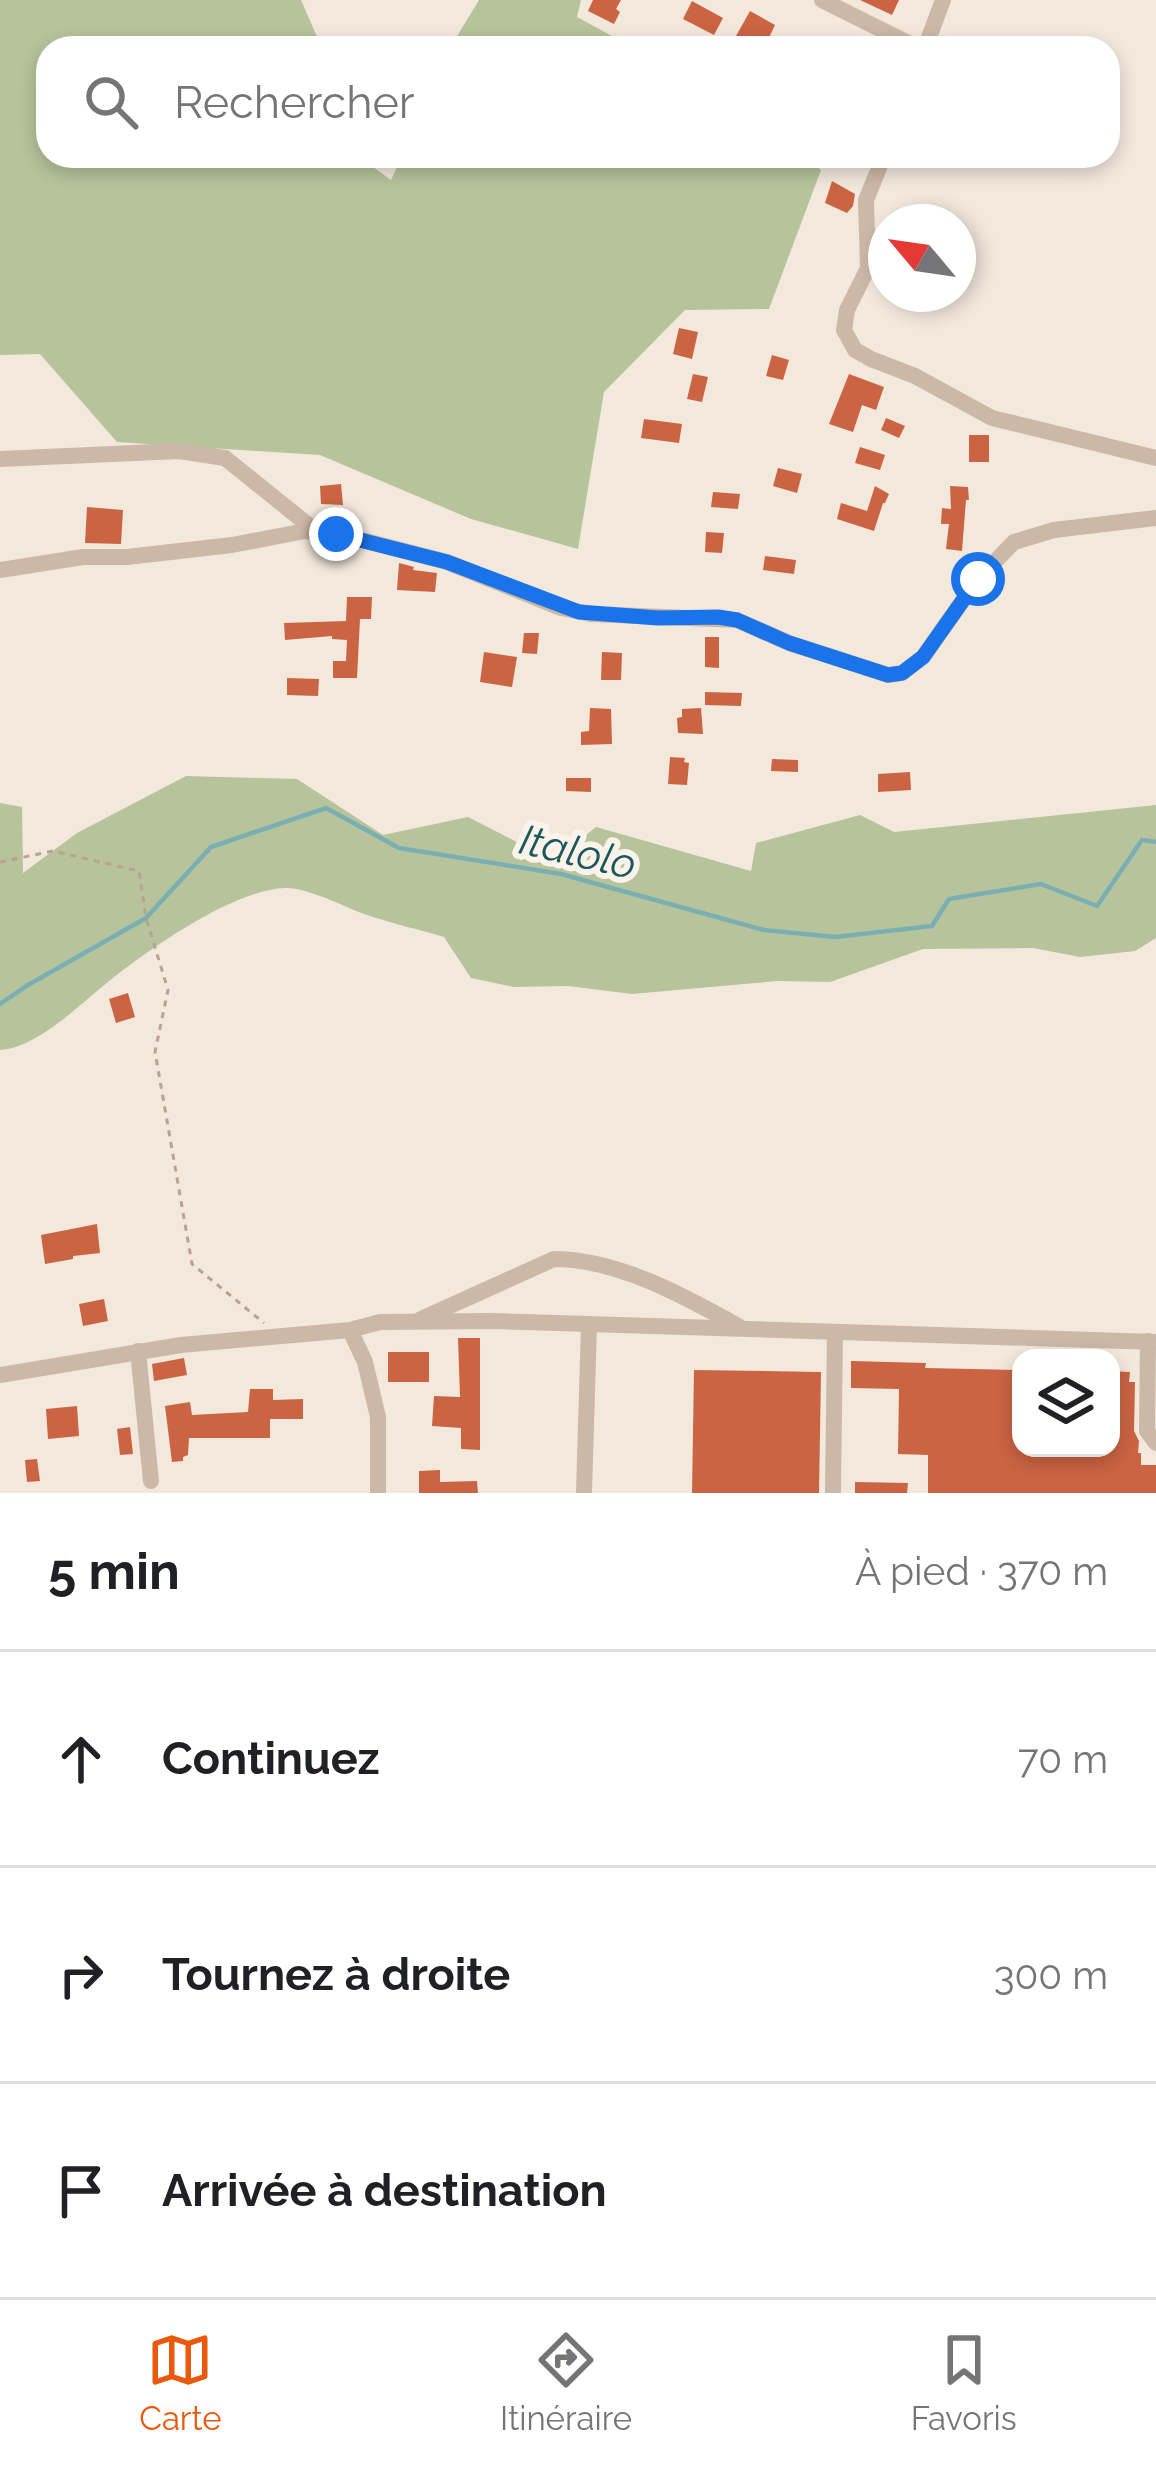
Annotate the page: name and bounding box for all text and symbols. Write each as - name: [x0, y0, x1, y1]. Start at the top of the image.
- search box: [36, 36, 1120, 168]
- icon: search: [78, 69, 144, 135]
- text: Rechercher: [174, 76, 415, 129]
- north arrow: [868, 204, 976, 312]
- route end: [309, 507, 363, 561]
- route start: [951, 552, 1005, 606]
- water label: Italolo: [515, 815, 641, 889]
- map controls: [1012, 1349, 1120, 1457]
- button: layers: [1012, 1349, 1120, 1457]
- text: 5 min: [48, 1541, 180, 1601]
- text: À pied · 370 m: [855, 1548, 1108, 1594]
- icon: ahead: [48, 1726, 114, 1792]
- text: Continuez: [162, 1732, 380, 1785]
- text: 70 m: [1018, 1736, 1108, 1782]
- icon: right: [48, 1942, 114, 2008]
- text: Tournez à droite: [162, 1948, 510, 2001]
- text: 300 m: [994, 1952, 1108, 1998]
- icon: arrive: [48, 2158, 114, 2224]
- text: Arrivée à destination: [162, 2164, 607, 2217]
- tab: Carte: [139, 2327, 222, 2438]
- tab: Itinéraire: [500, 2327, 632, 2438]
- tab: Favoris: [911, 2327, 1017, 2438]

